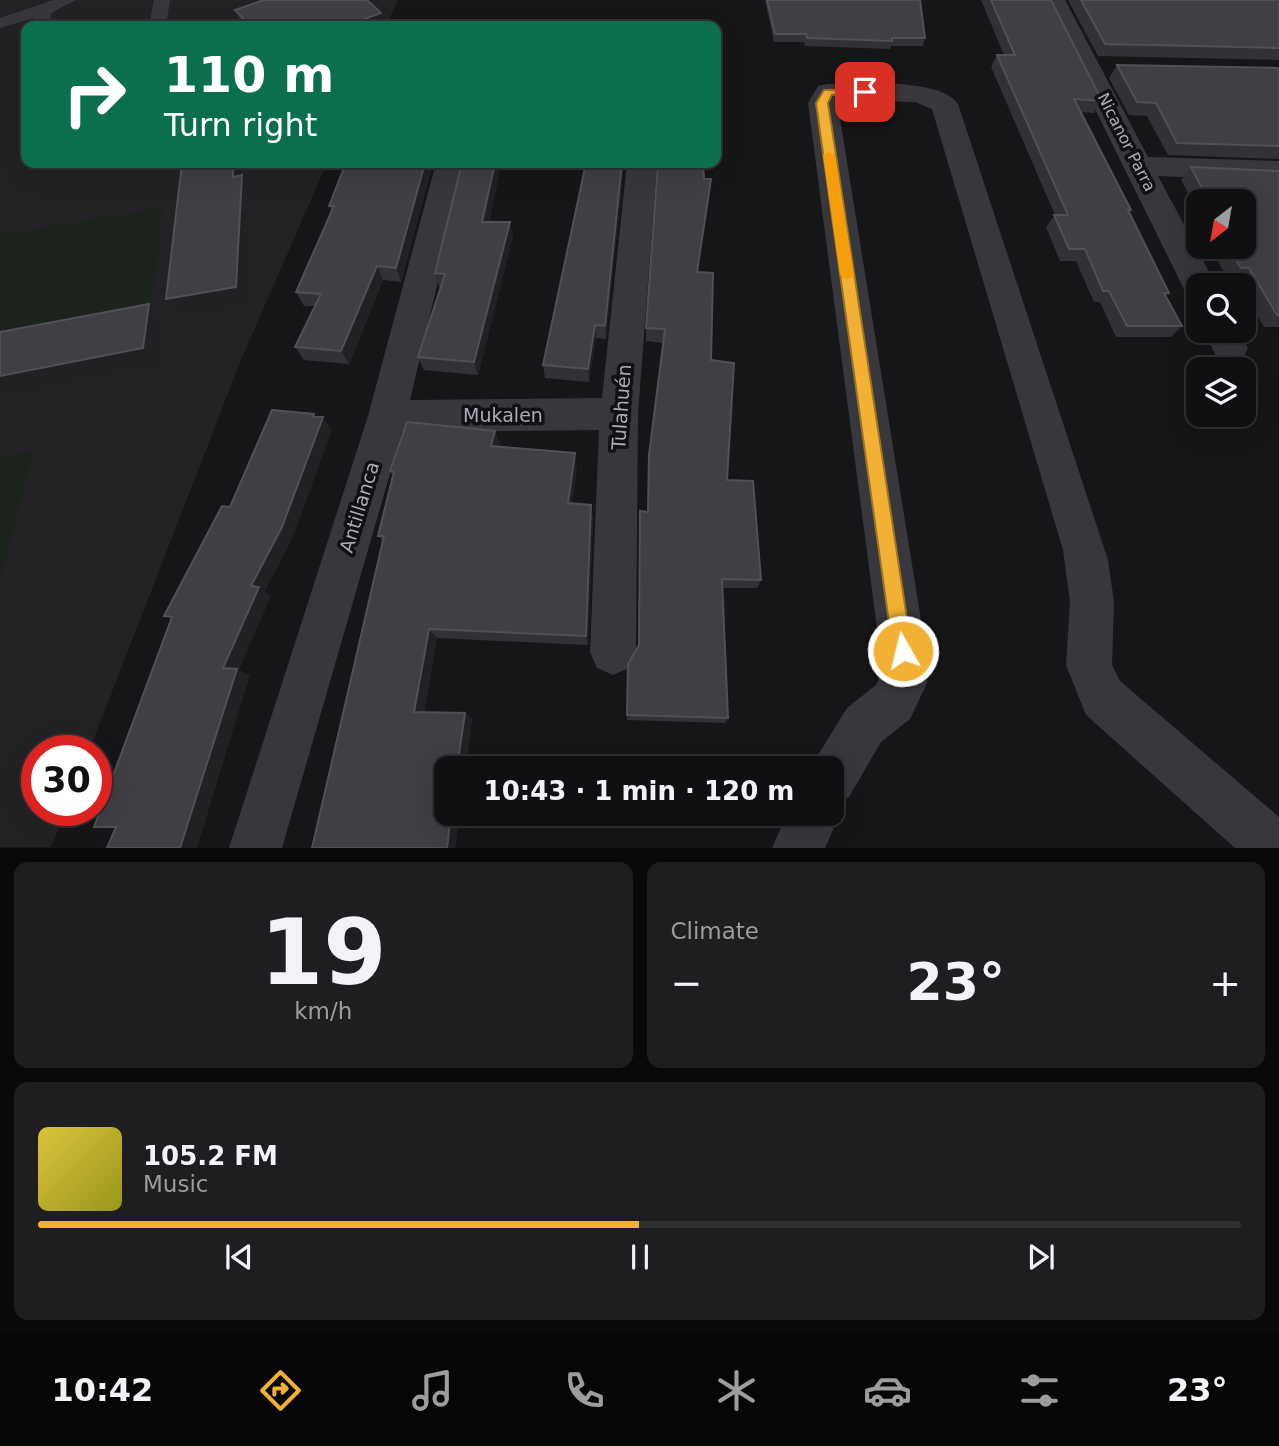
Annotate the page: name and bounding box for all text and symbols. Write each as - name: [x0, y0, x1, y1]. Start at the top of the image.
- text: 110 m: [164, 47, 334, 104]
- icon: right: [49, 49, 140, 140]
- pin: [835, 62, 895, 122]
- icon: arrive: [846, 73, 884, 111]
- street label: Nicanor Parra: [1094, 90, 1160, 195]
- text: Turn right: [164, 106, 317, 144]
- north arrow: [1186, 189, 1256, 259]
- map controls: [1186, 189, 1256, 427]
- button: search: [1186, 273, 1256, 343]
- button: layers: [1186, 357, 1256, 427]
- street label: Tulahuén: [607, 364, 635, 451]
- street label: Mukalen: [463, 404, 543, 426]
- street label: Antillanca: [335, 459, 383, 555]
- position arrow: [866, 614, 940, 688]
- speed limit sign: 30: [21, 735, 112, 826]
- text: 10:43 · 1 min · 120 m: [484, 776, 794, 806]
- text: 19: [260, 900, 387, 1005]
- text: Climate: [671, 918, 759, 944]
- text: 23°: [907, 952, 1005, 1012]
- text: −: [671, 961, 702, 1005]
- text: +: [1209, 961, 1241, 1005]
- text: km/h: [294, 998, 352, 1024]
- text: 105.2 FM: [143, 1141, 278, 1171]
- text: Music: [143, 1171, 208, 1197]
- icon: previous: [220, 1238, 258, 1276]
- icon: pause: [621, 1238, 659, 1276]
- icon: next: [1022, 1238, 1060, 1276]
- icon: directions: [256, 1366, 305, 1415]
- icon: music: [408, 1366, 457, 1415]
- icon: phone: [560, 1366, 609, 1415]
- icon: climate: [712, 1366, 761, 1415]
- icon: car: [863, 1366, 912, 1415]
- icon: filters: [1015, 1366, 1064, 1415]
- text: 10:42: [51, 1371, 153, 1409]
- text: 23°: [1167, 1371, 1227, 1409]

